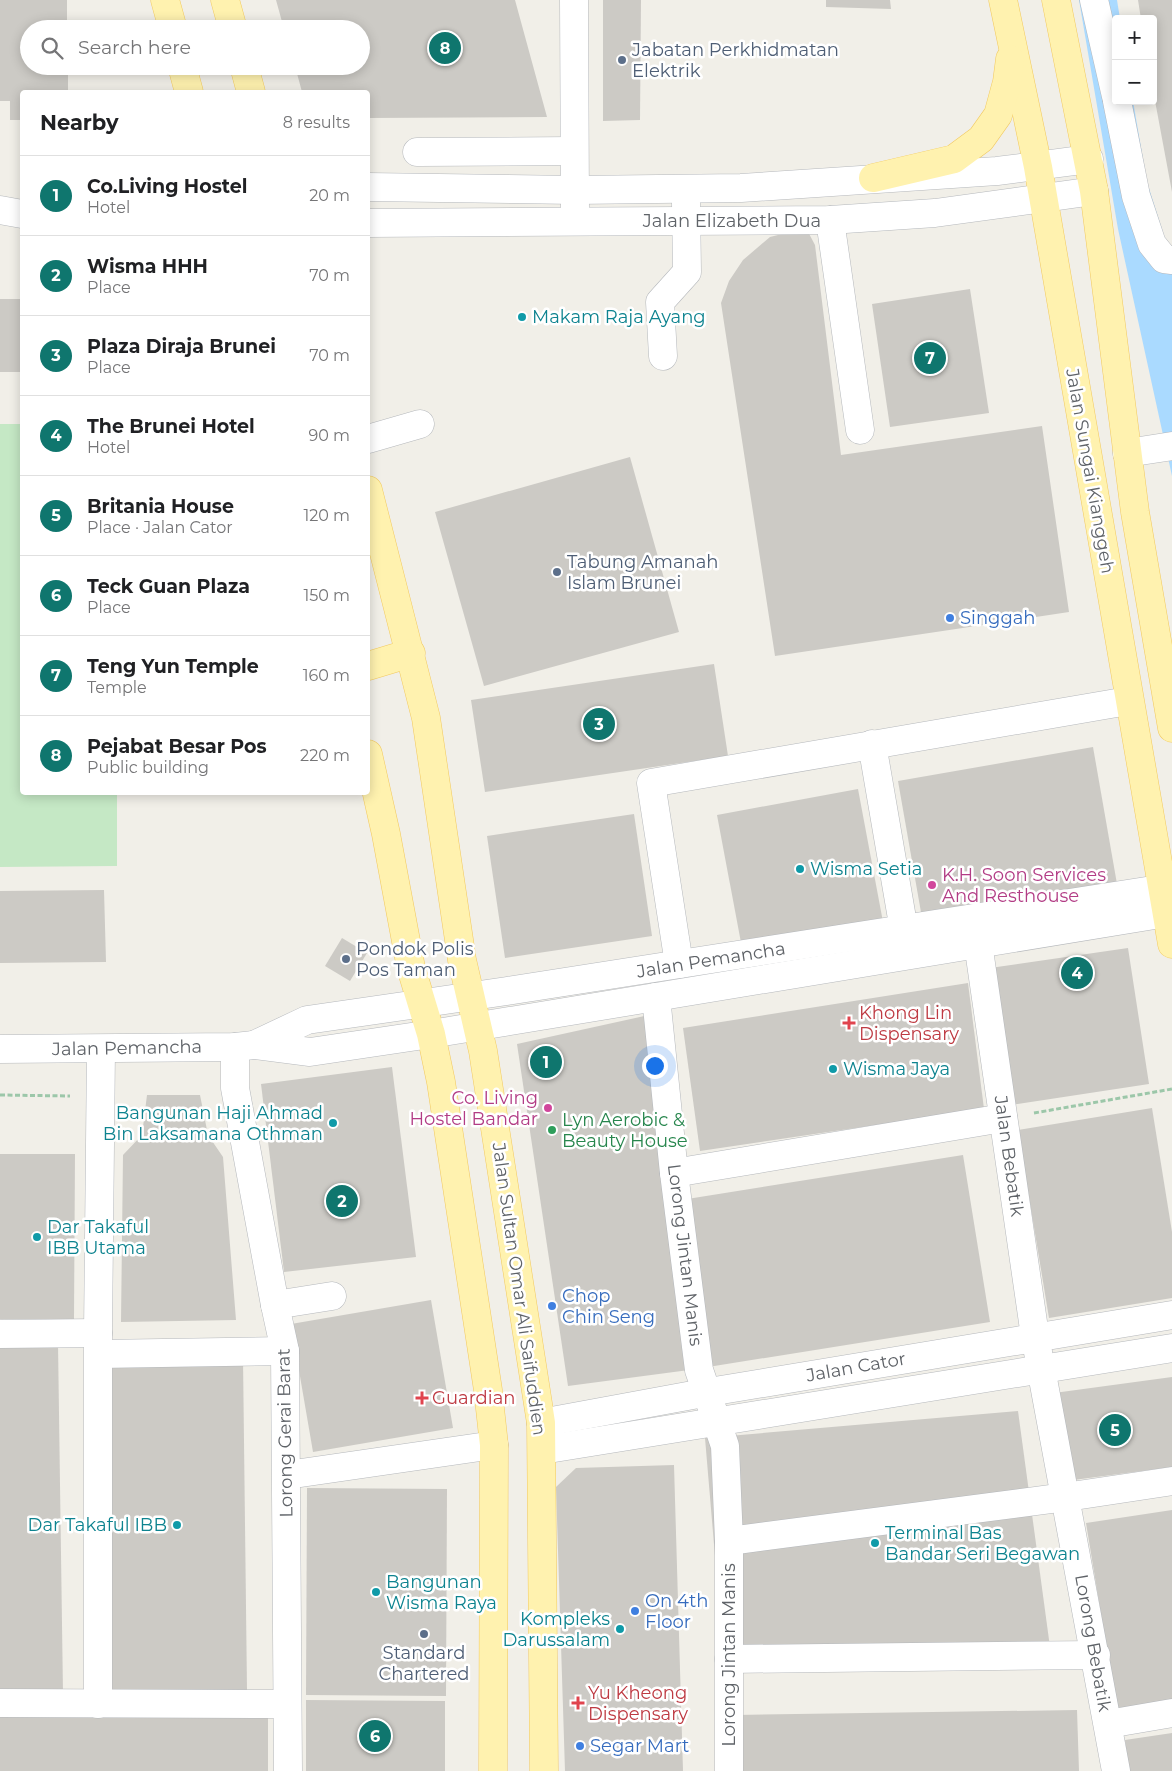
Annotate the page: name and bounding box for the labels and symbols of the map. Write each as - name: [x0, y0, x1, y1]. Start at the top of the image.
- pin: 8: [429, 29, 461, 67]
- place label: Jabatan Perkhidmatan Elektrik: [631, 39, 839, 82]
- marker: Jabatan Perkhidmatan Elektrik: [616, 54, 628, 66]
- street label: Jalan Elizabeth Dua: [642, 210, 821, 232]
- place label: Makam Raja Ayang: [532, 306, 706, 328]
- marker: Makam Raja Ayang: [516, 311, 528, 323]
- pin: 7: [914, 339, 946, 377]
- street label: Jalan Sungai Kianggeh: [1061, 366, 1119, 575]
- place label: Tabung Amanah Islam Brunei: [567, 551, 719, 594]
- marker: Tabung Amanah Islam Brunei: [551, 566, 563, 578]
- place label: Singgah: [960, 607, 1036, 629]
- marker: Singgah: [944, 612, 956, 624]
- pin: 3: [583, 705, 615, 743]
- place label: Wisma Setia: [810, 858, 922, 880]
- marker: Wisma Setia: [794, 863, 806, 875]
- place label: K.H. Soon Services And Resthouse: [942, 864, 1106, 907]
- marker: K.H. Soon Services And Resthouse: [926, 879, 938, 891]
- street label: Jalan Pemancha: [634, 937, 787, 983]
- place label: Pondok Polis Pos Taman: [356, 938, 474, 981]
- marker: Pondok Polis Pos Taman: [340, 953, 352, 965]
- pin: 4: [1061, 954, 1093, 992]
- place label: Khong Lin Dispensary: [859, 1002, 959, 1045]
- marker: Khong Lin Dispensary: [843, 1017, 855, 1029]
- street label: Jalan Pemancha: [51, 1036, 202, 1060]
- pin: 1: [530, 1043, 562, 1081]
- your location: [642, 1053, 668, 1079]
- place label: Wisma Jaya: [843, 1058, 950, 1080]
- marker: Wisma Jaya: [827, 1063, 839, 1075]
- place label: Co. Living Hostel Bandar: [409, 1087, 538, 1130]
- street label: Jalan Bebatik: [989, 1093, 1028, 1218]
- place label: Bangunan Haji Ahmad Bin Laksamana Othman: [103, 1102, 323, 1145]
- marker: Co. Living Hostel Bandar: [542, 1102, 554, 1114]
- place label: Lyn Aerobic & Beauty House: [562, 1109, 688, 1152]
- marker: Bangunan Haji Ahmad Bin Laksamana Othman: [327, 1117, 339, 1129]
- marker: Lyn Aerobic & Beauty House: [546, 1124, 558, 1136]
- street label: Jalan Sultan Omar Ali Saifuddien: [487, 1140, 550, 1437]
- street label: Lorong Jintan Manis: [663, 1163, 707, 1348]
- pin: 2: [326, 1182, 358, 1220]
- place label: Dar Takaful IBB Utama: [47, 1216, 149, 1259]
- marker: Dar Takaful IBB Utama: [31, 1231, 43, 1243]
- place label: Chop Chin Seng: [562, 1285, 655, 1328]
- marker: Chop Chin Seng: [546, 1300, 558, 1312]
- street label: Jalan Cator: [804, 1347, 907, 1387]
- street label: Lorong Gerai Barat: [273, 1348, 297, 1518]
- place label: Guardian: [432, 1387, 515, 1409]
- marker: Guardian: [416, 1392, 428, 1404]
- pin: 5: [1099, 1411, 1131, 1449]
- place label: Dar Takaful IBB: [28, 1514, 167, 1536]
- marker: Dar Takaful IBB: [171, 1519, 183, 1531]
- place label: Terminal Bas Bandar Seri Begawan: [885, 1522, 1080, 1565]
- marker: Terminal Bas Bandar Seri Begawan: [869, 1537, 881, 1549]
- street label: Lorong Jintan Manis: [718, 1563, 740, 1747]
- place label: Bangunan Wisma Raya: [386, 1571, 497, 1614]
- street label: Lorong Bebatik: [1070, 1572, 1116, 1714]
- marker: Bangunan Wisma Raya: [370, 1586, 382, 1598]
- place label: On 4th Floor: [645, 1590, 708, 1633]
- marker: On 4th Floor: [629, 1605, 641, 1617]
- place label: Kompleks Darussalam: [502, 1608, 610, 1651]
- marker: Kompleks Darussalam: [614, 1623, 626, 1635]
- marker: Standard Chartered: [418, 1628, 430, 1640]
- place label: Standard Chartered: [379, 1642, 469, 1685]
- place label: Yu Kheong Dispensary: [588, 1682, 688, 1725]
- marker: Yu Kheong Dispensary: [572, 1697, 584, 1709]
- pin: 6: [359, 1717, 391, 1755]
- place label: Segar Mart: [590, 1735, 689, 1757]
- marker: Segar Mart: [574, 1740, 586, 1752]

